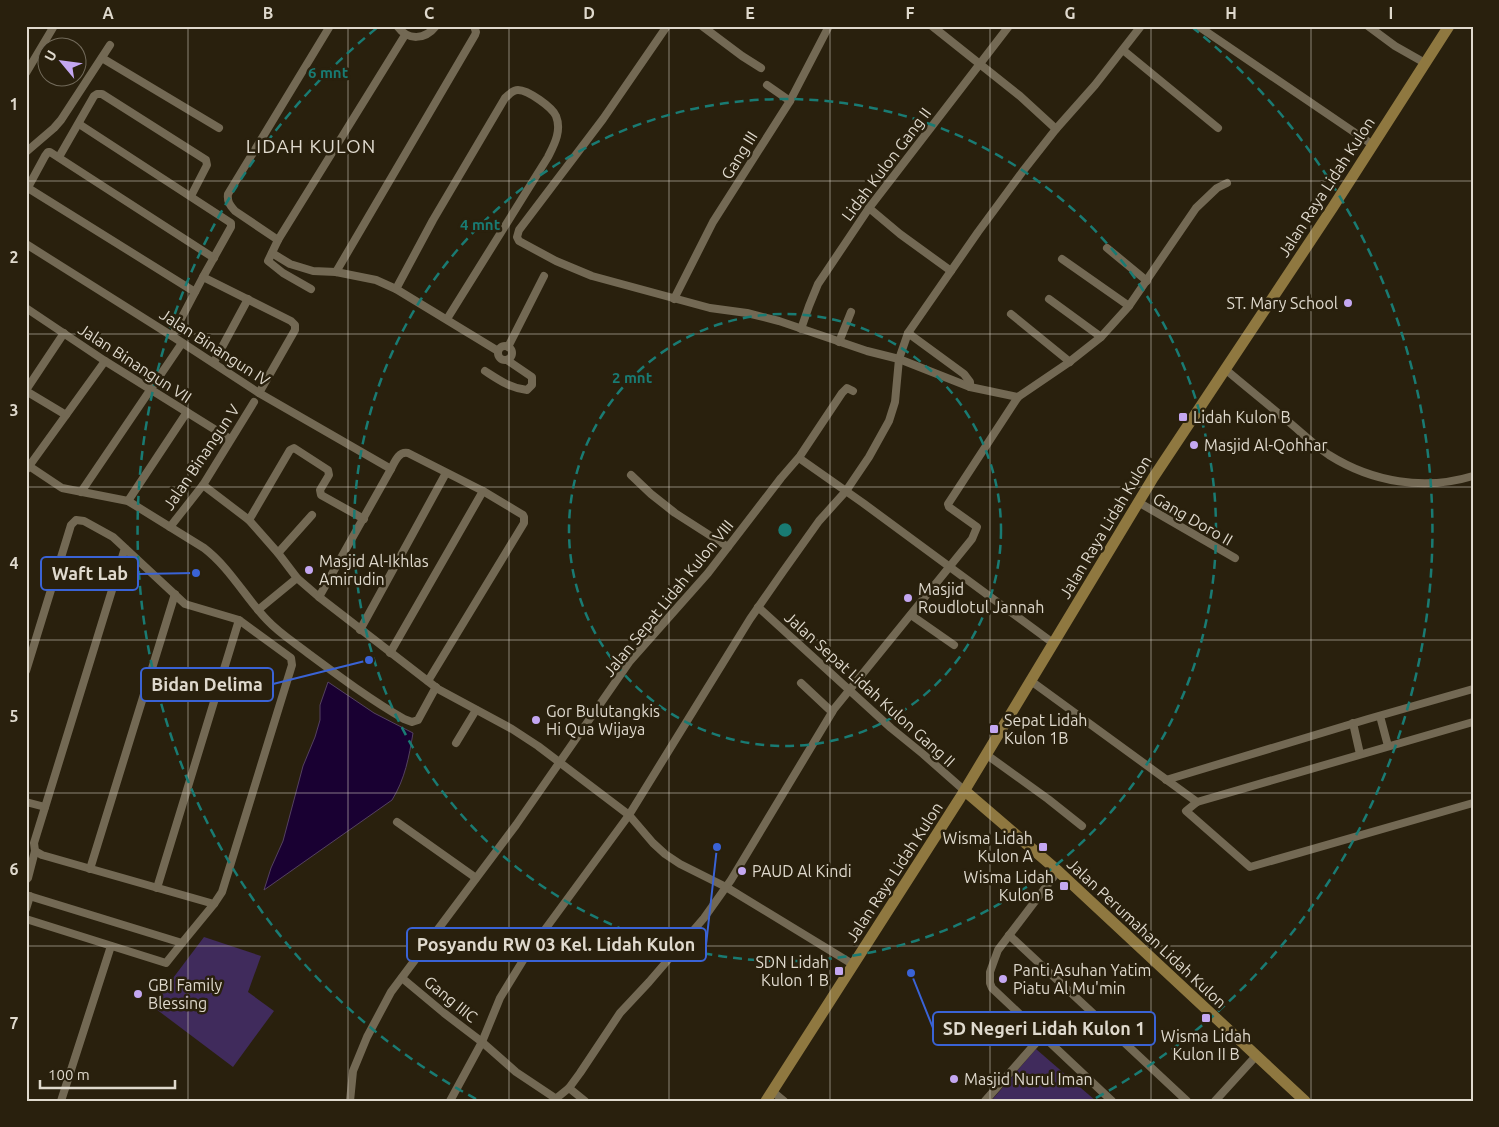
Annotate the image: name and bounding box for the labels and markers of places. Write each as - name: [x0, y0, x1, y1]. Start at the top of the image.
- place label: ST. Mary School: [1226, 294, 1338, 312]
- marker: ST. Mary School: [1342, 297, 1354, 309]
- place label: Lidah Kulon B: [1193, 408, 1291, 426]
- marker: Lidah Kulon B: [1177, 411, 1189, 423]
- place label: Masjid Al-Qohhar: [1204, 436, 1327, 454]
- marker: Masjid Al-Qohhar: [1188, 439, 1200, 451]
- centre of rings: [776, 521, 794, 539]
- place label: Masjid Al-Ikhlas Amirudin: [319, 552, 429, 588]
- callout: Waft Lab: [41, 557, 138, 590]
- marker: Masjid Al-Ikhlas Amirudin: [303, 564, 315, 576]
- place label: Masjid Roudlotul Jannah: [918, 580, 1044, 616]
- marker: Masjid Roudlotul Jannah: [902, 592, 914, 604]
- callout: Bidan Delima: [141, 668, 273, 701]
- place label: Gor Bulutangkis Hi Qua Wijaya: [546, 702, 660, 738]
- place label: Sepat Lidah Kulon 1B: [1004, 711, 1088, 747]
- marker: Gor Bulutangkis Hi Qua Wijaya: [530, 714, 542, 726]
- marker: Sepat Lidah Kulon 1B: [988, 723, 1000, 735]
- place label: Wisma Lidah Kulon A: [943, 829, 1034, 865]
- marker: Wisma Lidah Kulon A: [1037, 841, 1049, 853]
- place label: PAUD Al Kindi: [752, 862, 852, 880]
- marker: PAUD Al Kindi: [736, 865, 748, 877]
- place label: Wisma Lidah Kulon B: [964, 868, 1054, 904]
- marker: Wisma Lidah Kulon B: [1058, 880, 1070, 892]
- callout: Posyandu RW 03 Kel. Lidah Kulon: [407, 928, 706, 961]
- place label: SDN Lidah Kulon 1 B: [755, 953, 829, 989]
- place label: Panti Asuhan Yatim Piatu Al Mu'min: [1013, 961, 1151, 997]
- marker: SDN Lidah Kulon 1 B: [833, 965, 845, 977]
- marker: Panti Asuhan Yatim Piatu Al Mu'min: [997, 973, 1009, 985]
- place label: GBI Family Blessing: [148, 976, 222, 1012]
- marker: GBI Family Blessing: [132, 988, 144, 1000]
- callout: SD Negeri Lidah Kulon 1: [933, 1012, 1155, 1045]
- marker: Wisma Lidah Kulon II B: [1200, 1012, 1212, 1024]
- place label: Wisma Lidah Kulon II B: [1161, 1027, 1251, 1063]
- place label: Masjid Nurul Iman: [964, 1070, 1093, 1088]
- marker: Masjid Nurul Iman: [948, 1073, 960, 1085]

